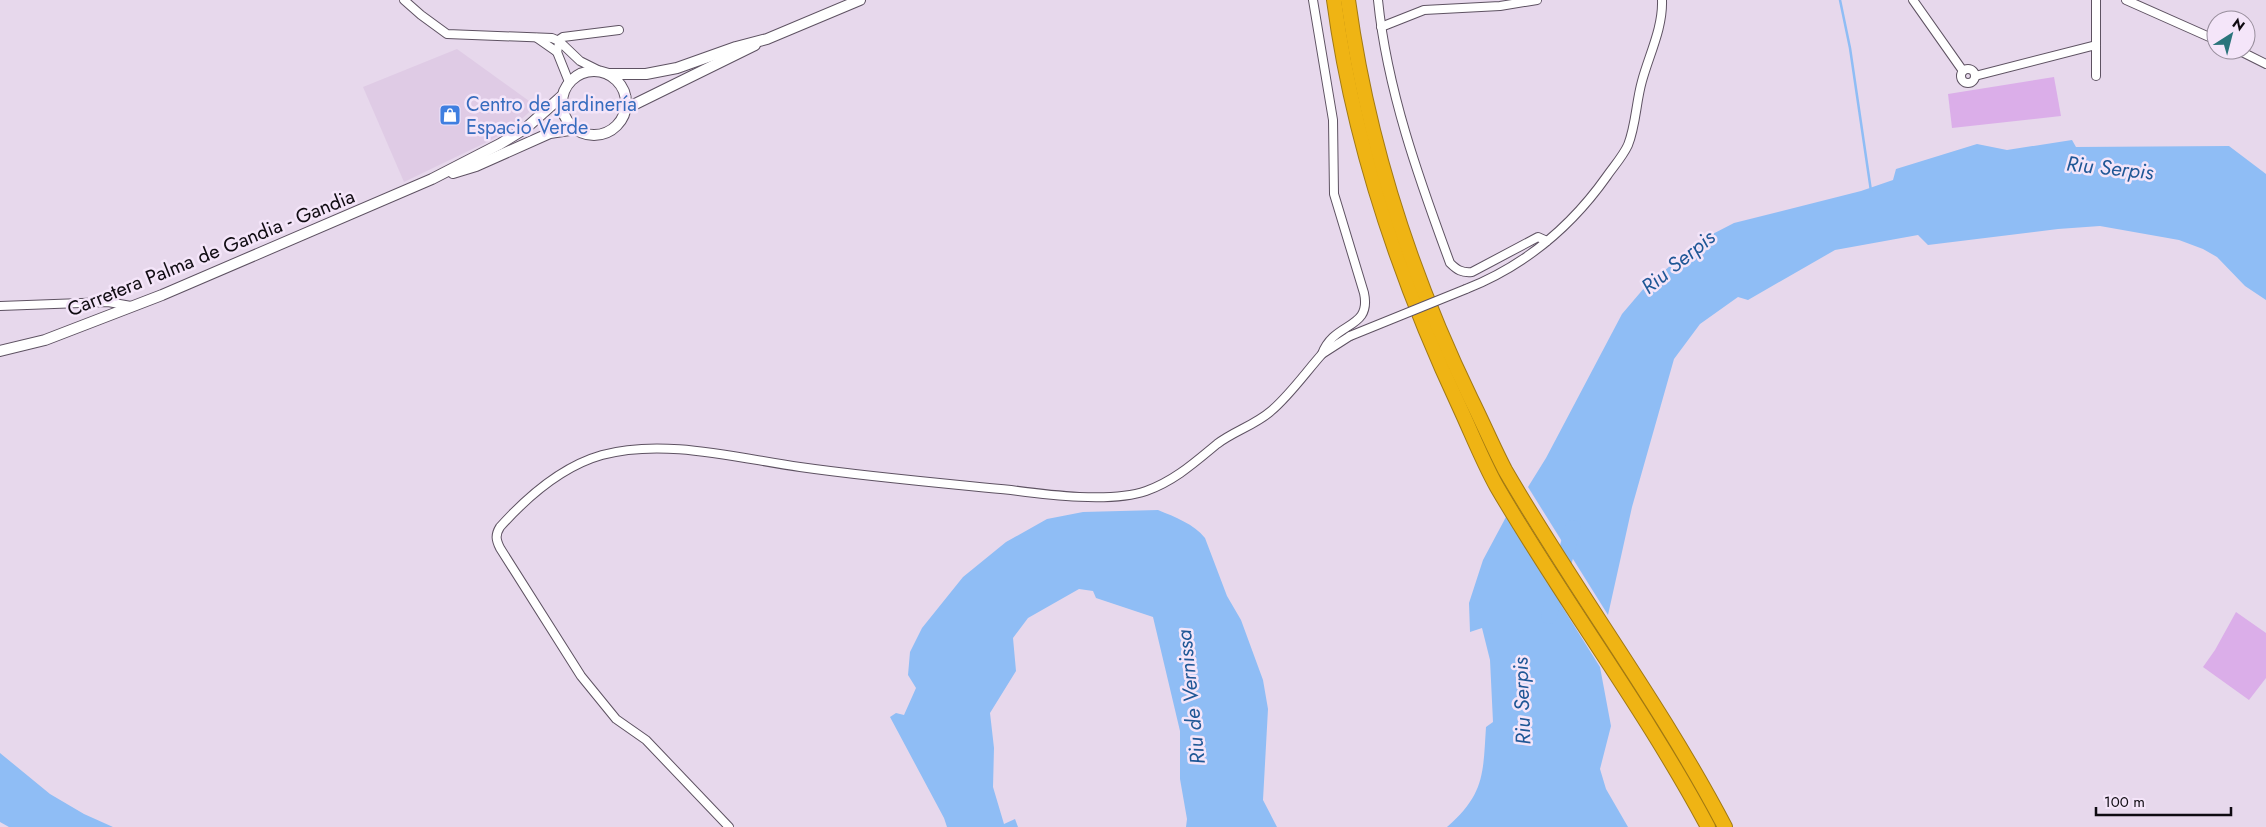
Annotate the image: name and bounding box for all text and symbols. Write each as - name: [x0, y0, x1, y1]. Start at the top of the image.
- north arrow: [2206, 10, 2256, 60]
- text: N: [2228, 13, 2249, 36]
- place label: Centro de Jardinería Espacio Verde: [466, 90, 637, 142]
- shop icon: Centro de Jardinería Espacio Verde: [438, 103, 462, 127]
- water label: Riu Serpis: [2065, 149, 2156, 188]
- street label: Carretera Palma de Gandia - Gandia: [63, 182, 359, 324]
- water label: Riu Serpis: [1635, 222, 1722, 301]
- water label: Riu de Vernissa: [1169, 628, 1213, 766]
- water label: Riu Serpis: [1505, 656, 1539, 745]
- scale bar: [2096, 784, 2231, 816]
- text: 100 m: [2104, 791, 2145, 813]

